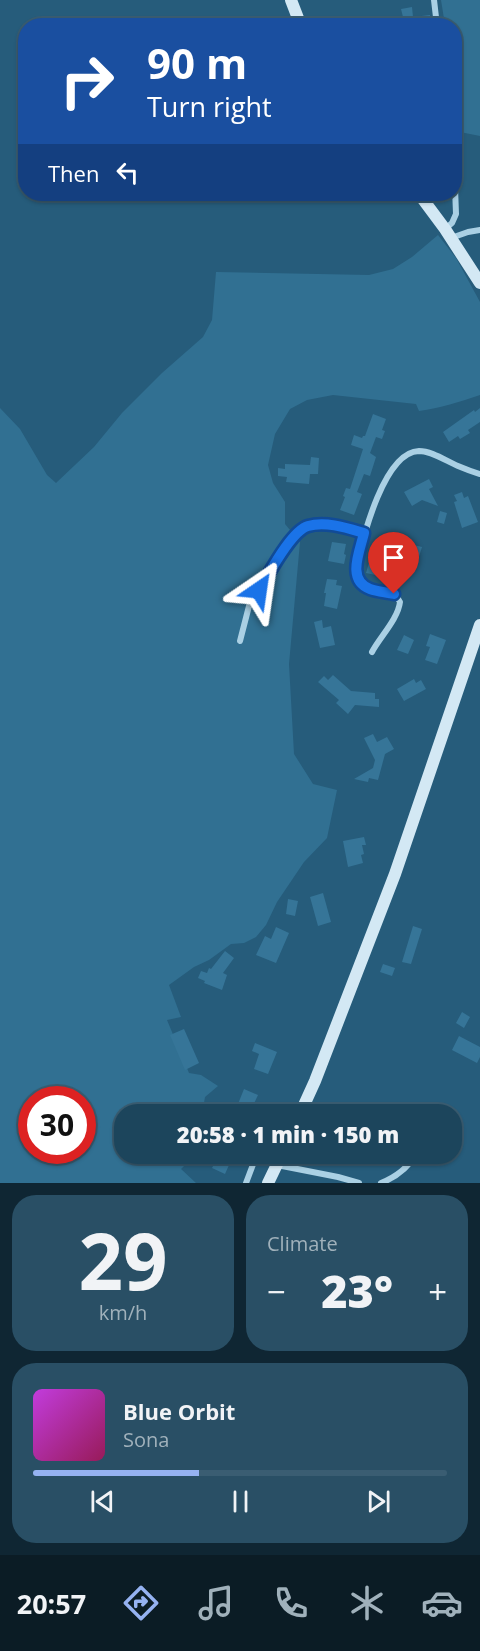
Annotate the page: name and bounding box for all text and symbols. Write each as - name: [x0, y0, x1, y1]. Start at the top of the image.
- text: 90 m: [147, 34, 247, 91]
- icon: right: [48, 42, 126, 120]
- text: Turn right: [147, 88, 272, 125]
- icon: left: [111, 156, 144, 189]
- text: Then: [48, 158, 99, 188]
- pin: [368, 532, 419, 594]
- icon: arrive: [377, 541, 410, 574]
- position arrow: [227, 558, 291, 622]
- speed limit sign: 30: [18, 1086, 96, 1164]
- text: 20:58 · 1 min · 150 m: [177, 1119, 399, 1149]
- text: 29: [78, 1207, 168, 1313]
- text: Climate: [267, 1230, 338, 1257]
- text: 23°: [321, 1260, 393, 1321]
- text: −: [267, 1269, 286, 1314]
- text: +: [428, 1269, 447, 1314]
- text: km/h: [99, 1299, 147, 1326]
- text: Blue Orbit: [123, 1396, 235, 1426]
- text: Sona: [123, 1426, 169, 1453]
- icon: previous: [86, 1485, 119, 1518]
- icon: pause: [224, 1485, 257, 1518]
- icon: next: [362, 1485, 395, 1518]
- icon: directions: [120, 1582, 162, 1624]
- icon: music: [195, 1582, 237, 1624]
- icon: phone: [270, 1582, 312, 1624]
- icon: climate: [346, 1582, 388, 1624]
- icon: car: [421, 1582, 463, 1624]
- text: 20:57: [17, 1585, 86, 1622]

